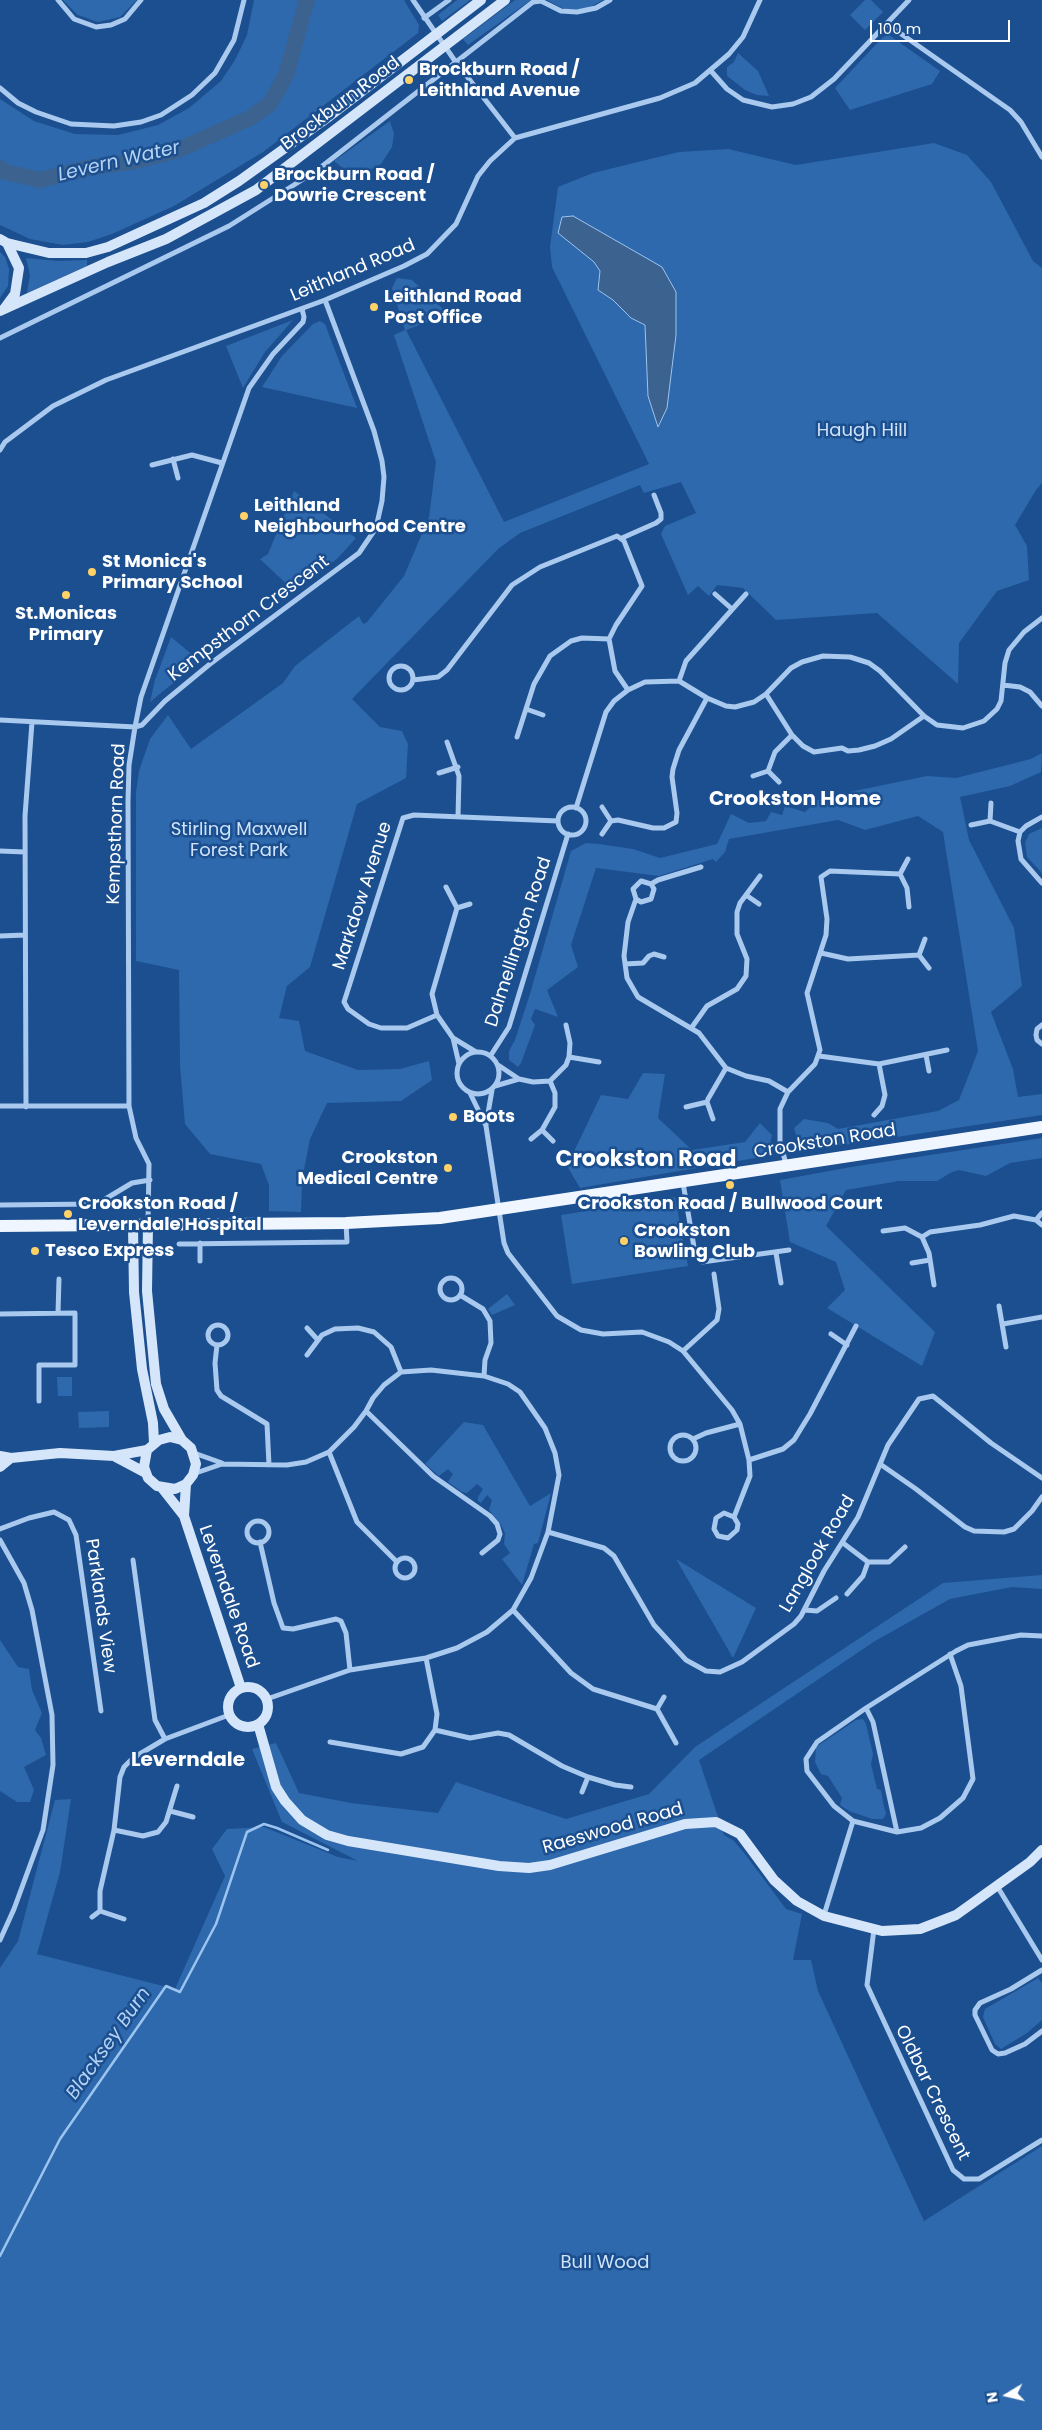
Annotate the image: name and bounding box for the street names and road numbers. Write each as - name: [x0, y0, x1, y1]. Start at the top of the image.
- street label: Brockburn Road: [277, 52, 405, 156]
- street label: Leithland Road: [287, 235, 419, 307]
- street label: Kempsthorn Crescent: [164, 551, 334, 687]
- street label: Kempsthorn Road: [103, 743, 131, 905]
- street label: Markdow Avenue: [329, 819, 397, 973]
- street label: Dalmellington Road: [481, 854, 557, 1030]
- street label: Crookston Road: [752, 1120, 898, 1164]
- street label: Langlook Road: [776, 1491, 860, 1617]
- street label: Leverndale Road: [193, 1523, 263, 1671]
- street label: Parklands View: [80, 1537, 120, 1675]
- street label: Raeswood Road: [540, 1799, 686, 1859]
- street label: Oldbar Crescent: [890, 2022, 974, 2164]

